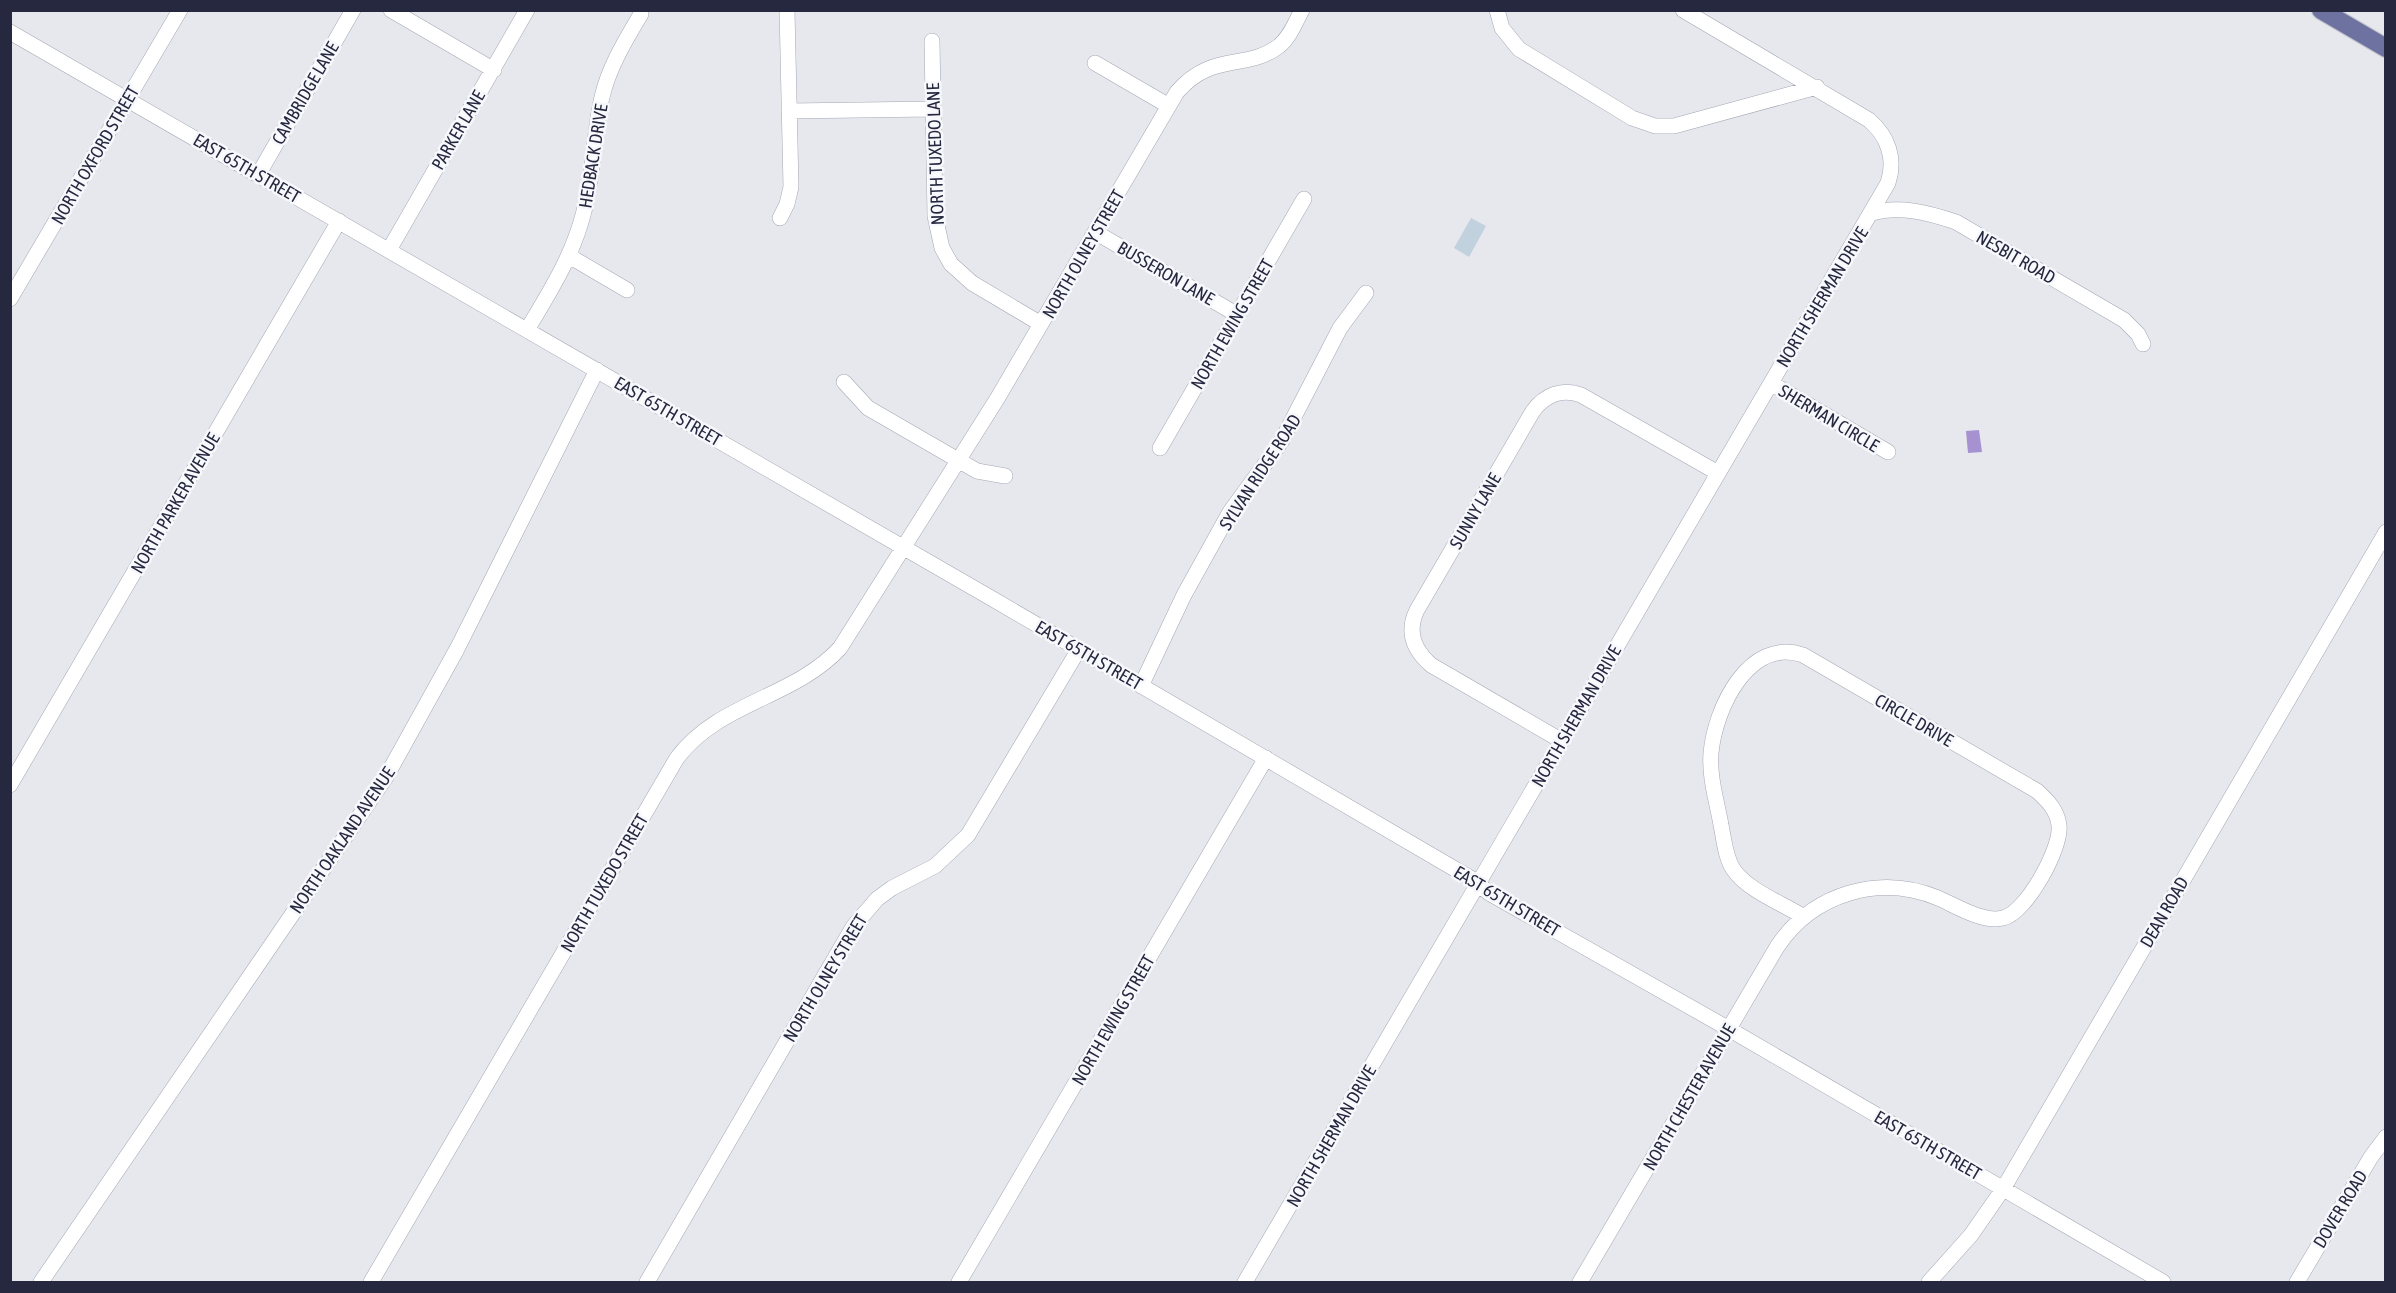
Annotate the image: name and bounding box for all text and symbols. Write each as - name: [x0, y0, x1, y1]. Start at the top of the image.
- street label: CAMBRIDGE LANE: [267, 38, 343, 148]
- street label: NORTH OXFORD STREET: [47, 82, 143, 228]
- street label: NORTH TUXEDO LANE: [922, 82, 948, 226]
- street label: PARKER LANE: [427, 86, 489, 173]
- street label: HEDBACK DRIVE: [574, 102, 612, 210]
- street label: EAST 65TH STREET: [190, 129, 304, 207]
- street label: NORTH OLNEY STREET: [1038, 186, 1128, 322]
- street label: NORTH SHERMAN DRIVE: [1772, 223, 1872, 371]
- street label: NESBIT ROAD: [1973, 226, 2059, 288]
- street label: BUSSERON LANE: [1114, 237, 1218, 309]
- street label: NORTH EWING STREET: [1186, 255, 1278, 393]
- street label: EAST 65TH STREET: [611, 372, 725, 450]
- street label: SHERMAN CIRCLE: [1775, 380, 1883, 456]
- street label: SYLVAN RIDGE ROAD: [1215, 410, 1305, 534]
- street label: NORTH PARKER AVENUE: [126, 429, 224, 577]
- street label: SUNNY LANE: [1445, 469, 1505, 553]
- street label: EAST 65TH STREET: [1032, 616, 1146, 694]
- street label: NORTH SHERMAN DRIVE: [1527, 641, 1625, 790]
- street label: CIRCLE DRIVE: [1871, 689, 1957, 751]
- street label: NORTH OAKLAND AVENUE: [285, 763, 399, 917]
- street label: NORTH TUXEDO STREET: [556, 810, 652, 956]
- street label: EAST 65TH STREET: [1450, 861, 1564, 941]
- street label: DEAN ROAD: [2135, 873, 2193, 951]
- street label: NORTH OLNEY STREET: [779, 910, 871, 1046]
- street label: NORTH EWING STREET: [1067, 951, 1159, 1089]
- street label: NORTH CHESTER AVENUE: [1638, 1020, 1740, 1174]
- street label: NORTH SHERMAN DRIVE: [1282, 1061, 1380, 1210]
- street label: EAST 65TH STREET: [1871, 1106, 1985, 1184]
- street label: DOVER ROAD: [2309, 1166, 2371, 1252]

